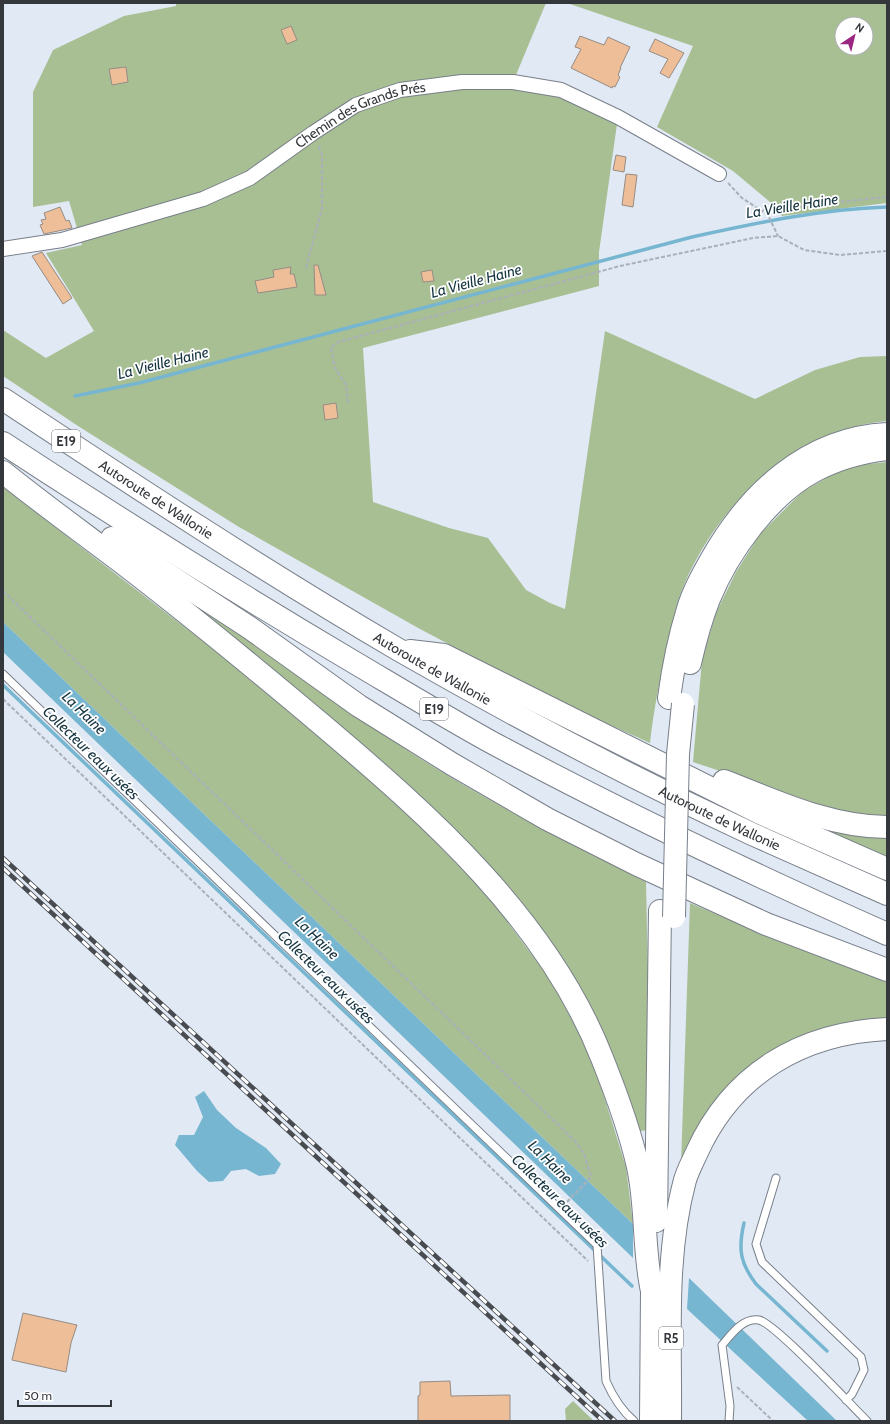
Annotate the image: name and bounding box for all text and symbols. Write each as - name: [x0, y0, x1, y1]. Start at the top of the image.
- north arrow: [834, 16, 874, 56]
- text: N: [853, 20, 867, 36]
- street label: Chemin des Grands Prés: [291, 78, 427, 152]
- water label: La Vieille Haine: [745, 190, 840, 222]
- water label: La Vieille Haine: [429, 260, 523, 302]
- water label: La Vieille Haine: [116, 343, 211, 383]
- road number: E19: [52, 430, 80, 452]
- street label: Autoroute de Wallonie: [96, 456, 216, 543]
- street label: Autoroute de Wallonie: [370, 628, 494, 709]
- water label: La Haine: [58, 688, 110, 738]
- road number: E19: [420, 698, 448, 720]
- water label: Collecteur eaux usées: [39, 702, 143, 804]
- street label: Autoroute de Wallonie: [656, 782, 783, 854]
- water label: La Haine: [291, 913, 343, 963]
- water label: Collecteur eaux usées: [274, 926, 378, 1028]
- water label: La Haine: [524, 1137, 576, 1187]
- water label: Collecteur eaux usées: [508, 1150, 612, 1252]
- road number: R5: [659, 1327, 683, 1349]
- scale bar: [18, 1382, 111, 1408]
- text: 50 m: [24, 1388, 52, 1403]

